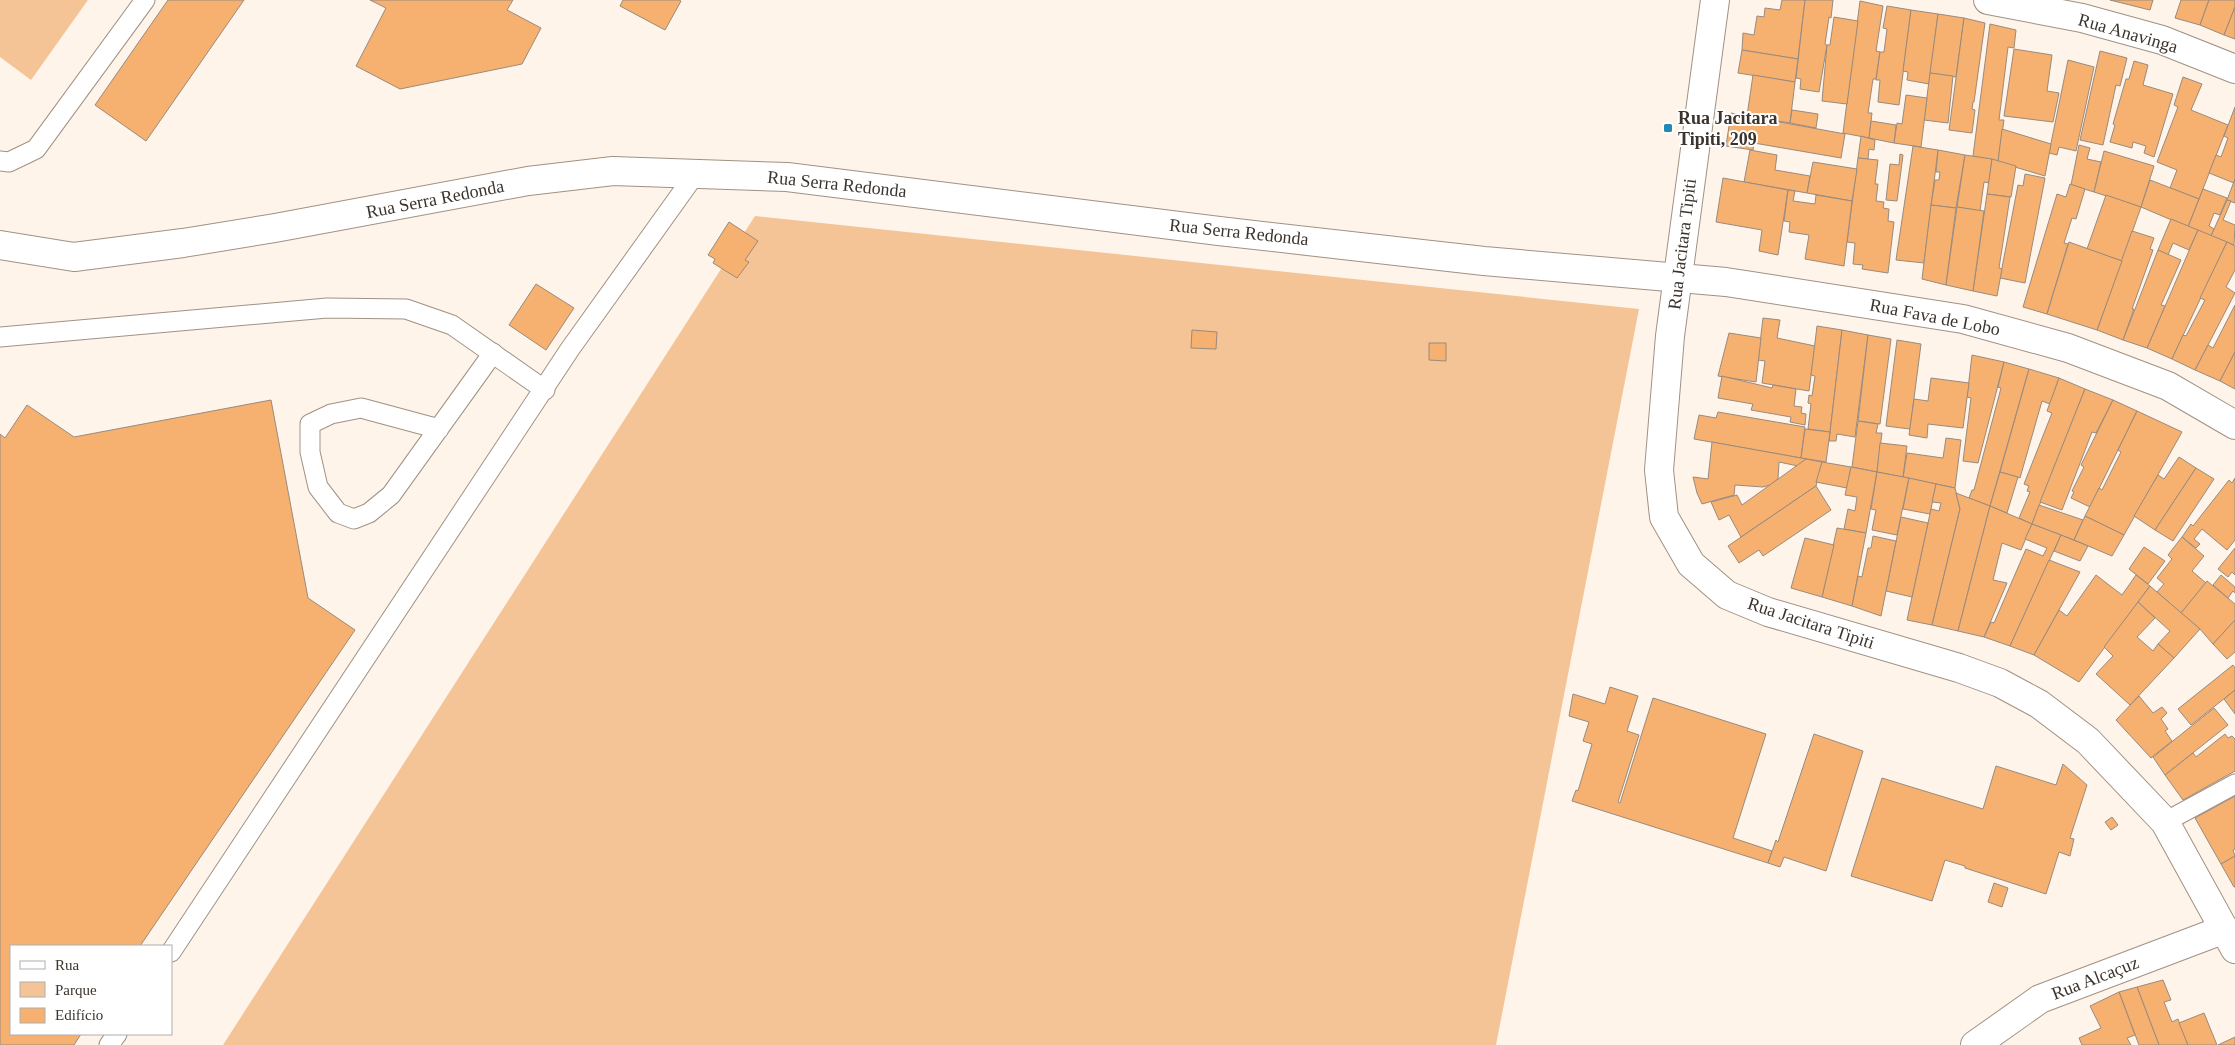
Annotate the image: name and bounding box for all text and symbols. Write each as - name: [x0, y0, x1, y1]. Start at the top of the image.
- street label: Rua Anavinga: [2076, 9, 2180, 57]
- place label: Rua Jacitara Tipiti, 209: [1678, 108, 1777, 149]
- marker: Rua Jacitara Tipiti, 209: [1662, 122, 1674, 134]
- street label: Rua Serra Redonda: [766, 167, 908, 201]
- street label: Rua Serra Redonda: [364, 176, 506, 222]
- street label: Rua Jacitara Tipiti: [1664, 177, 1700, 311]
- street label: Rua Serra Redonda: [1168, 215, 1310, 249]
- street label: Rua Fava de Lobo: [1868, 295, 2002, 339]
- street label: Rua Jacitara Tipiti: [1745, 593, 1877, 653]
- legend: [10, 945, 172, 1035]
- street label: Rua Alcaçuz: [2049, 952, 2141, 1004]
- text: Rua: [55, 957, 80, 973]
- text: Parque: [55, 982, 97, 998]
- text: Edifício: [55, 1007, 103, 1023]

